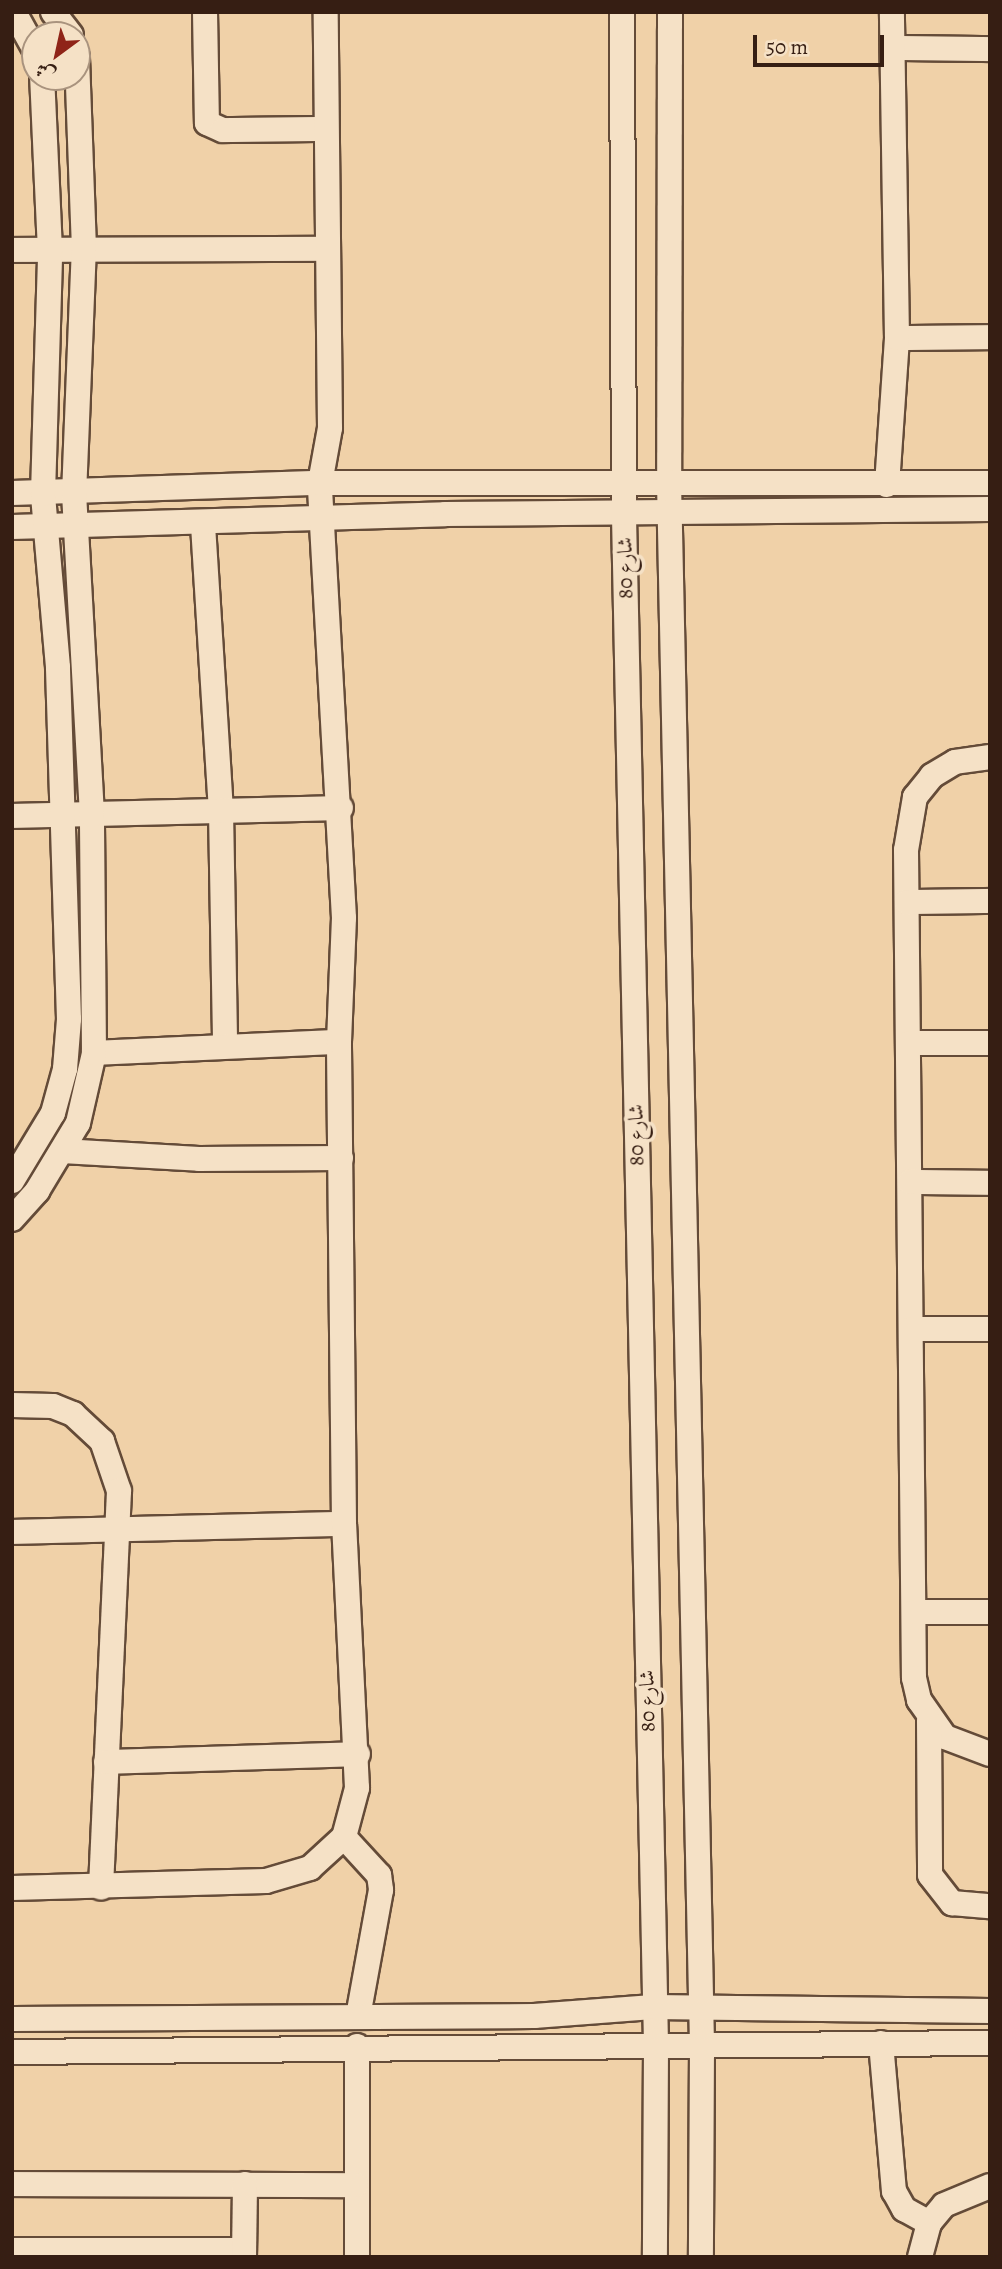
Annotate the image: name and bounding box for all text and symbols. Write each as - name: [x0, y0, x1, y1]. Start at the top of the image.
- north arrow: [21, 21, 91, 91]
- scale bar: [757, 21, 888, 65]
- text: 50 m: [766, 33, 808, 61]
- text: ش: [31, 56, 61, 88]
- street label: شارع 80: [612, 537, 638, 599]
- street label: شارع 80: [623, 1104, 649, 1166]
- street label: شارع 80: [634, 1670, 660, 1732]

